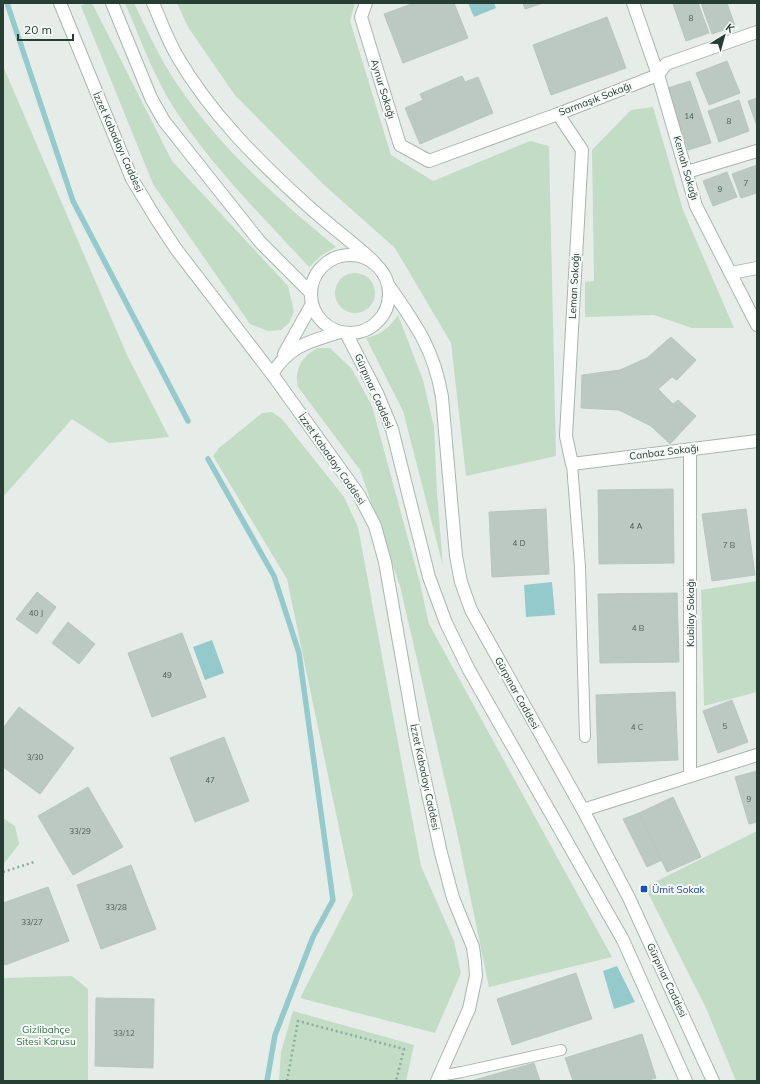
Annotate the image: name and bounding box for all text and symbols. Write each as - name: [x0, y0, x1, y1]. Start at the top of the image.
- house number: 8: [689, 13, 694, 23]
- scale bar: [18, 16, 73, 42]
- north arrow: [704, 16, 744, 56]
- text: K: [723, 20, 738, 36]
- text: 20 m: [24, 22, 52, 37]
- street label: Aynur Sokağı: [368, 58, 398, 120]
- street label: Sarmaşık Sokağı: [557, 79, 633, 119]
- street label: İzzet Kabadayı Caddesi: [90, 90, 146, 194]
- house number: 14: [684, 111, 694, 121]
- house number: 8: [727, 116, 732, 126]
- street label: Kemah Sokağı: [671, 134, 701, 202]
- house number: 7: [744, 178, 749, 188]
- house number: 9: [718, 184, 723, 194]
- street label: Leman Sokağı: [566, 253, 582, 319]
- street label: Gürpınar Caddesi: [352, 352, 396, 430]
- street label: İzzet Kabadayı Caddesi: [296, 411, 368, 507]
- street label: Canbaz Sokağı: [629, 441, 699, 463]
- house number: 4 A: [630, 521, 642, 531]
- house number: 4 D: [513, 538, 525, 548]
- house number: 7 B: [723, 540, 735, 550]
- street label: Kubilay Sokağı: [684, 579, 697, 647]
- house number: 40 J: [29, 608, 43, 618]
- house number: 4 B: [632, 623, 644, 633]
- street label: Gürpınar Caddesi: [492, 655, 542, 731]
- house number: 49: [162, 670, 172, 680]
- house number: 5: [723, 721, 728, 731]
- house number: 4 C: [631, 722, 644, 732]
- street label: İzzet Kabadayı Caddesi: [407, 723, 443, 831]
- house number: 3/30: [27, 752, 44, 762]
- house number: 47: [205, 775, 215, 785]
- house number: 9: [747, 794, 752, 804]
- house number: 33/29: [69, 826, 91, 836]
- place label: Ümit Sokak: [652, 883, 706, 896]
- marker: Ümit Sokak: [639, 884, 649, 894]
- house number: 33/28: [105, 902, 127, 912]
- house number: 33/27: [21, 917, 43, 927]
- street label: Gürpınar Caddesi: [644, 941, 690, 1019]
- park label: Gizlibahçe Sitesi Korusu: [16, 1023, 76, 1048]
- house number: 33/12: [113, 1028, 135, 1038]

